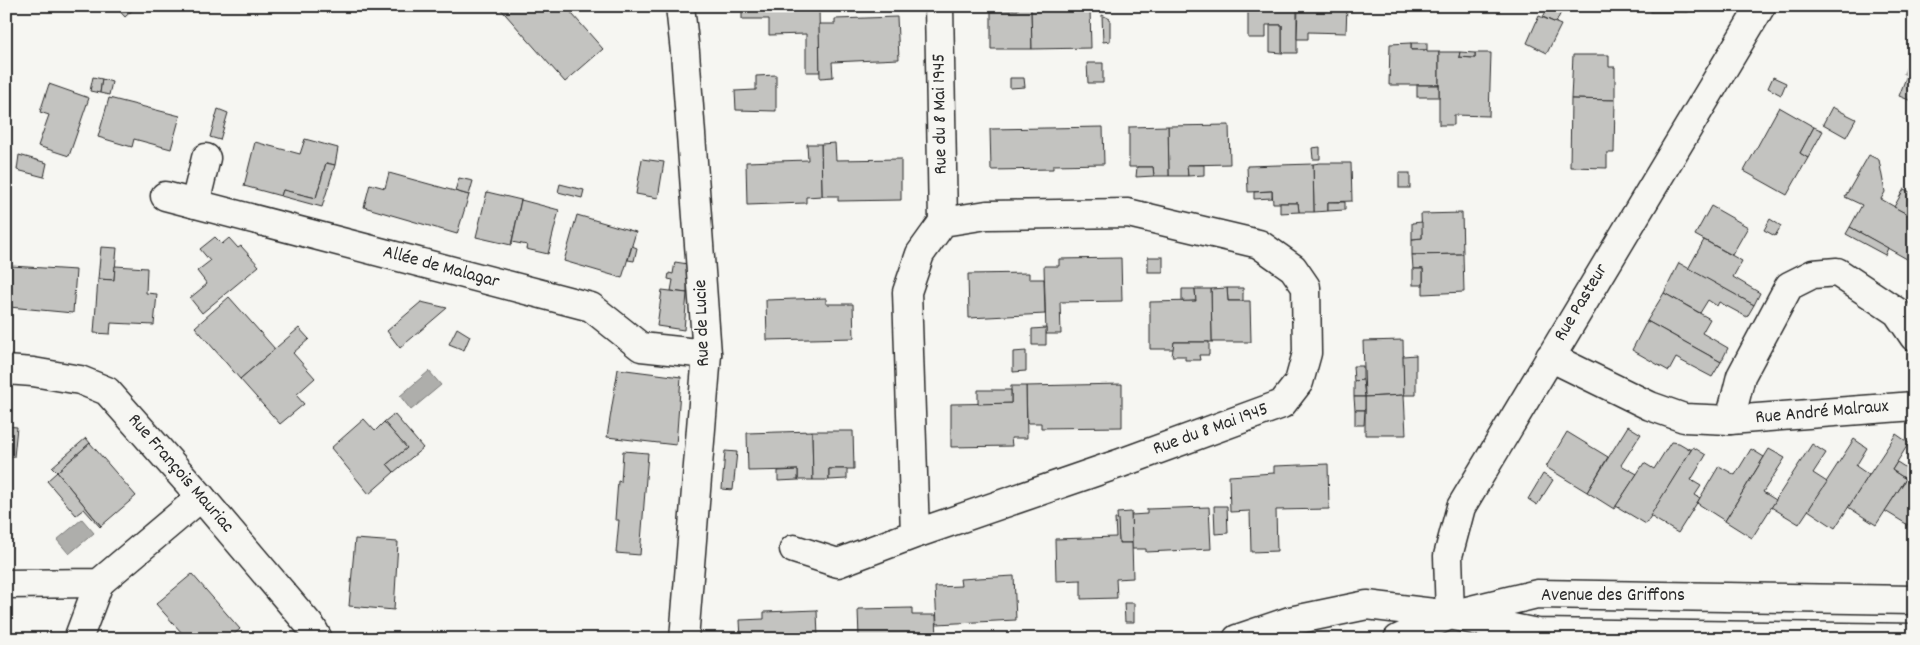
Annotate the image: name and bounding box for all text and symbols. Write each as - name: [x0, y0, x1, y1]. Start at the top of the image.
- street label: Rue du 8 Mai 1945: [926, 53, 956, 175]
- street label: Allée de Malagar: [380, 239, 502, 297]
- street label: Rue Pasteur: [1548, 259, 1616, 347]
- street label: Rue de Lucie: [688, 279, 718, 367]
- street label: Rue André Malraux: [1754, 394, 1890, 432]
- street label: Rue du 8 Mai 1945: [1150, 397, 1272, 463]
- street label: Rue François Mauriac: [120, 408, 240, 540]
- street label: Avenue des Griffons: [1541, 583, 1685, 610]

